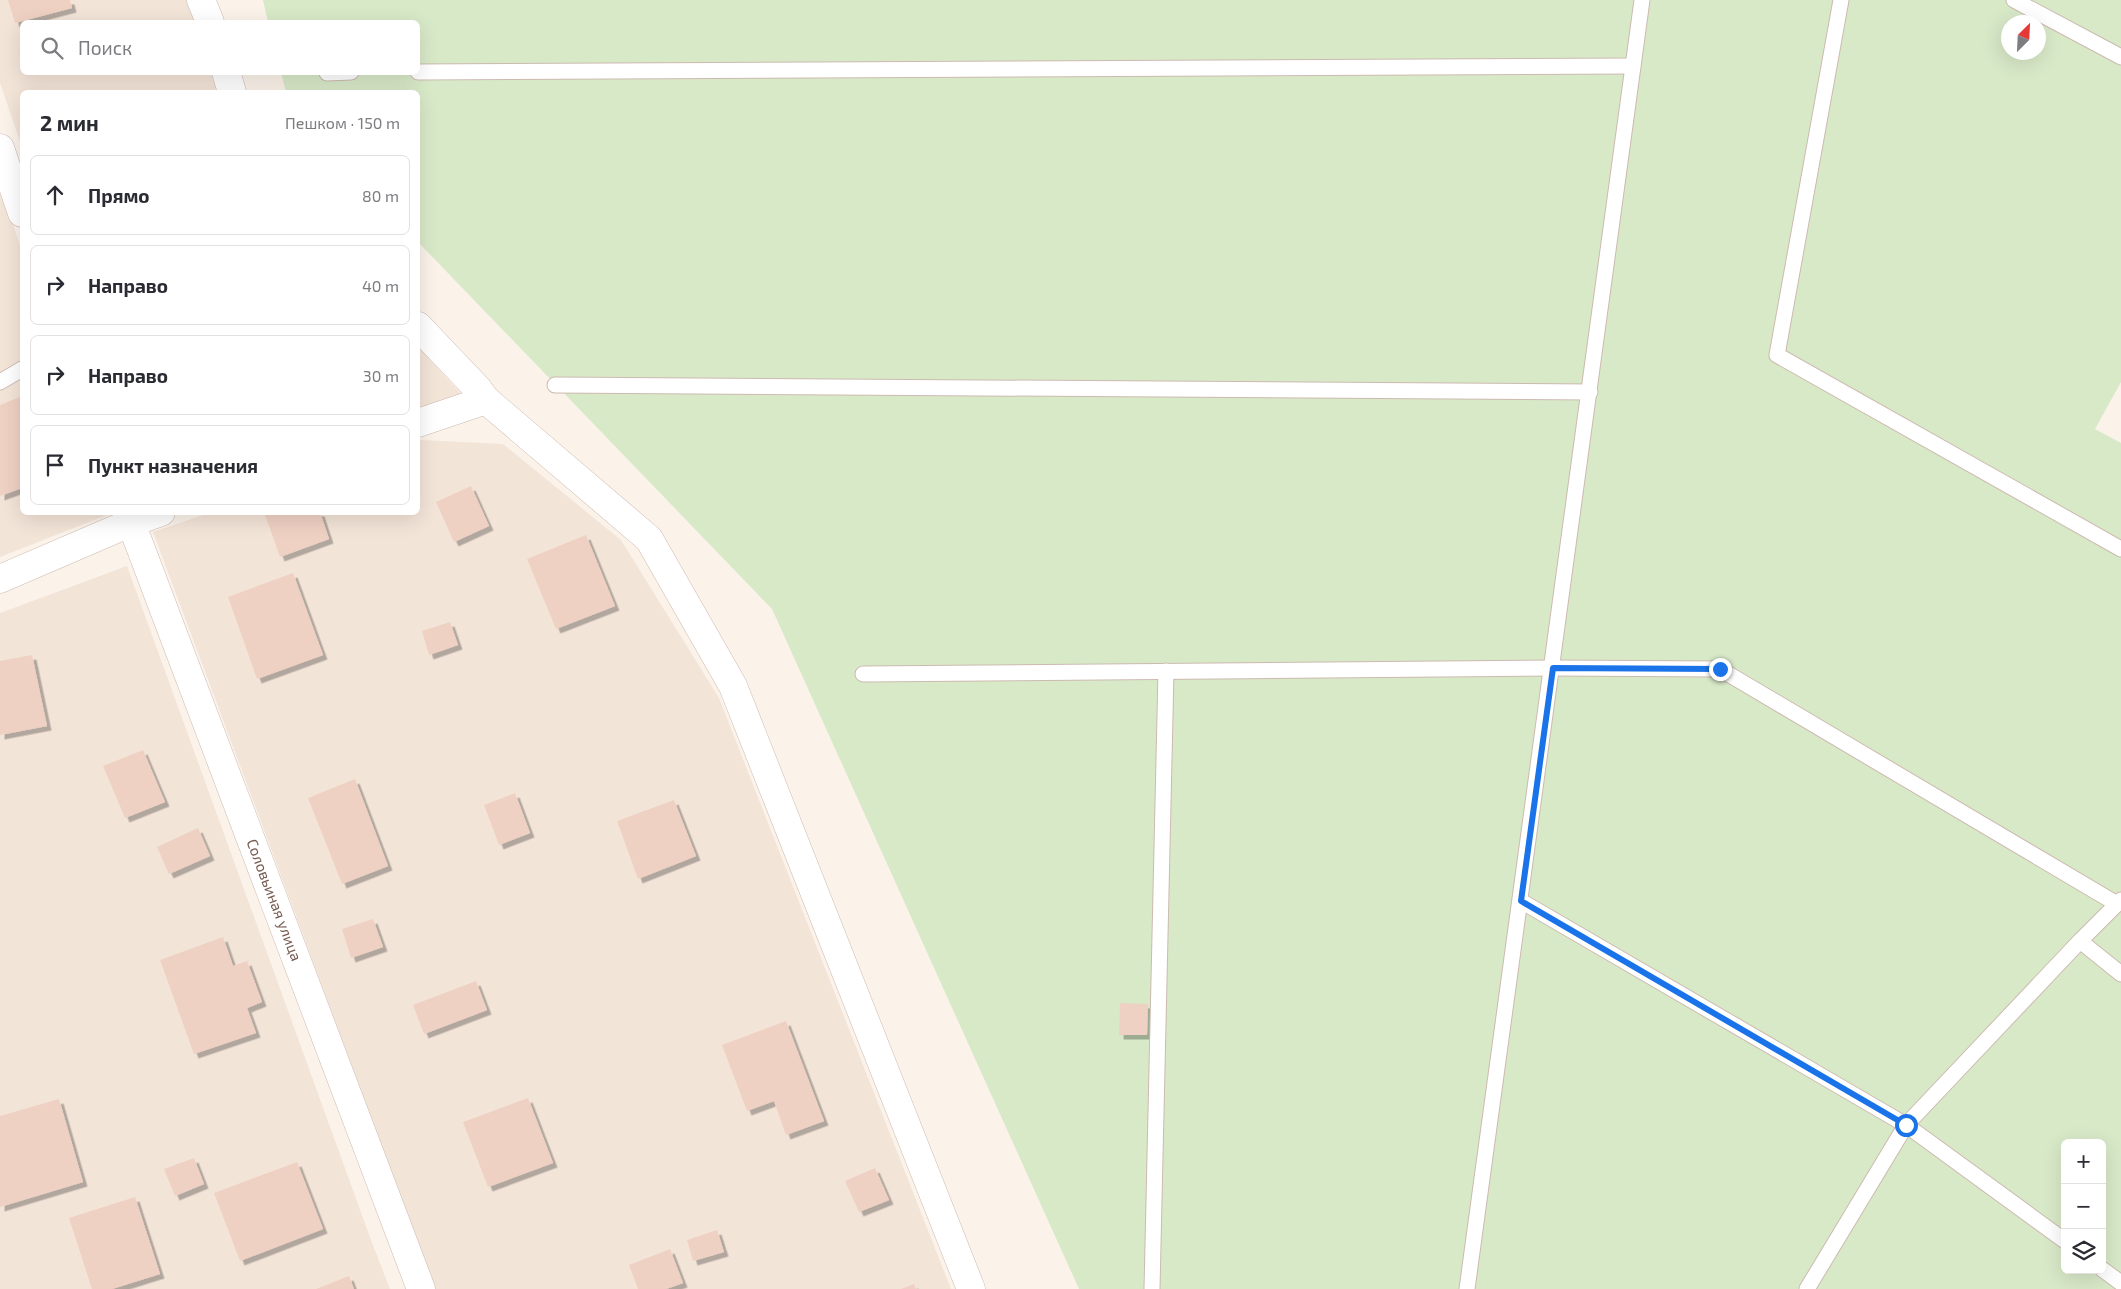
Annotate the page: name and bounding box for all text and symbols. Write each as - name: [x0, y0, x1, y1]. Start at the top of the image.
- north arrow: [2001, 15, 2046, 60]
- search box: [20, 20, 420, 75]
- icon: search: [38, 34, 66, 62]
- text: Поиск: [78, 36, 132, 59]
- text: 2 мин: [40, 110, 99, 135]
- text: Пешком · 150 m: [285, 113, 400, 132]
- icon: ahead: [41, 181, 69, 209]
- text: Прямо: [88, 184, 150, 207]
- text: 80 m: [362, 186, 399, 205]
- icon: right: [41, 271, 69, 299]
- text: Направо: [88, 274, 168, 297]
- text: 40 m: [362, 276, 399, 295]
- icon: right: [41, 361, 69, 389]
- text: Направо: [88, 364, 168, 387]
- text: 30 m: [363, 366, 399, 385]
- icon: arrive: [41, 451, 69, 479]
- text: Пункт назначения: [88, 454, 258, 477]
- route end: [1709, 658, 1732, 681]
- street label: Соловьиная улица: [244, 836, 306, 963]
- route start: [1895, 1114, 1918, 1137]
- map controls: [2061, 1139, 2106, 1274]
- button: +: [2061, 1139, 2106, 1184]
- button: −: [2061, 1184, 2106, 1229]
- button: layers: [2061, 1229, 2106, 1274]

